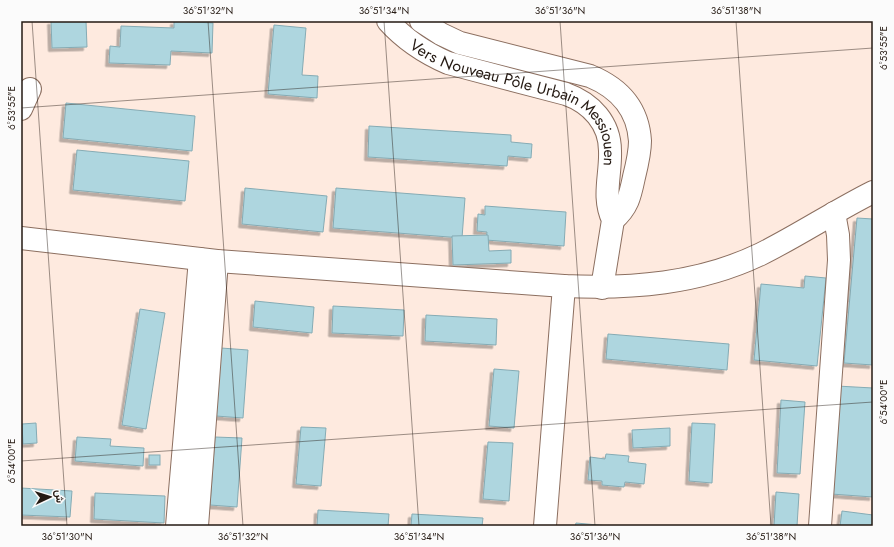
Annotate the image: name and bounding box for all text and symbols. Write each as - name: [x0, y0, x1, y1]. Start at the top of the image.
- text: 36°51'32"N: [183, 3, 233, 18]
- text: 36°51'34"N: [359, 3, 409, 18]
- text: 36°51'36"N: [535, 3, 585, 18]
- text: 36°51'38"N: [711, 3, 761, 18]
- text: 6°53'55"E: [876, 26, 891, 70]
- street label: Vers Nouveau Pôle Urbain Messiouen: [405, 34, 621, 167]
- text: 6°53'55"E: [4, 86, 19, 130]
- text: 6°54'00"E: [876, 379, 891, 425]
- text: 6°54'00"E: [4, 438, 19, 484]
- north arrow: [30, 477, 70, 517]
- text: ش: [52, 489, 68, 503]
- text: 36°51'30"N: [42, 529, 92, 544]
- text: 36°51'32"N: [218, 529, 268, 544]
- text: 36°51'34"N: [394, 529, 444, 544]
- text: 36°51'36"N: [570, 529, 620, 544]
- text: 36°51'38"N: [746, 529, 796, 544]

